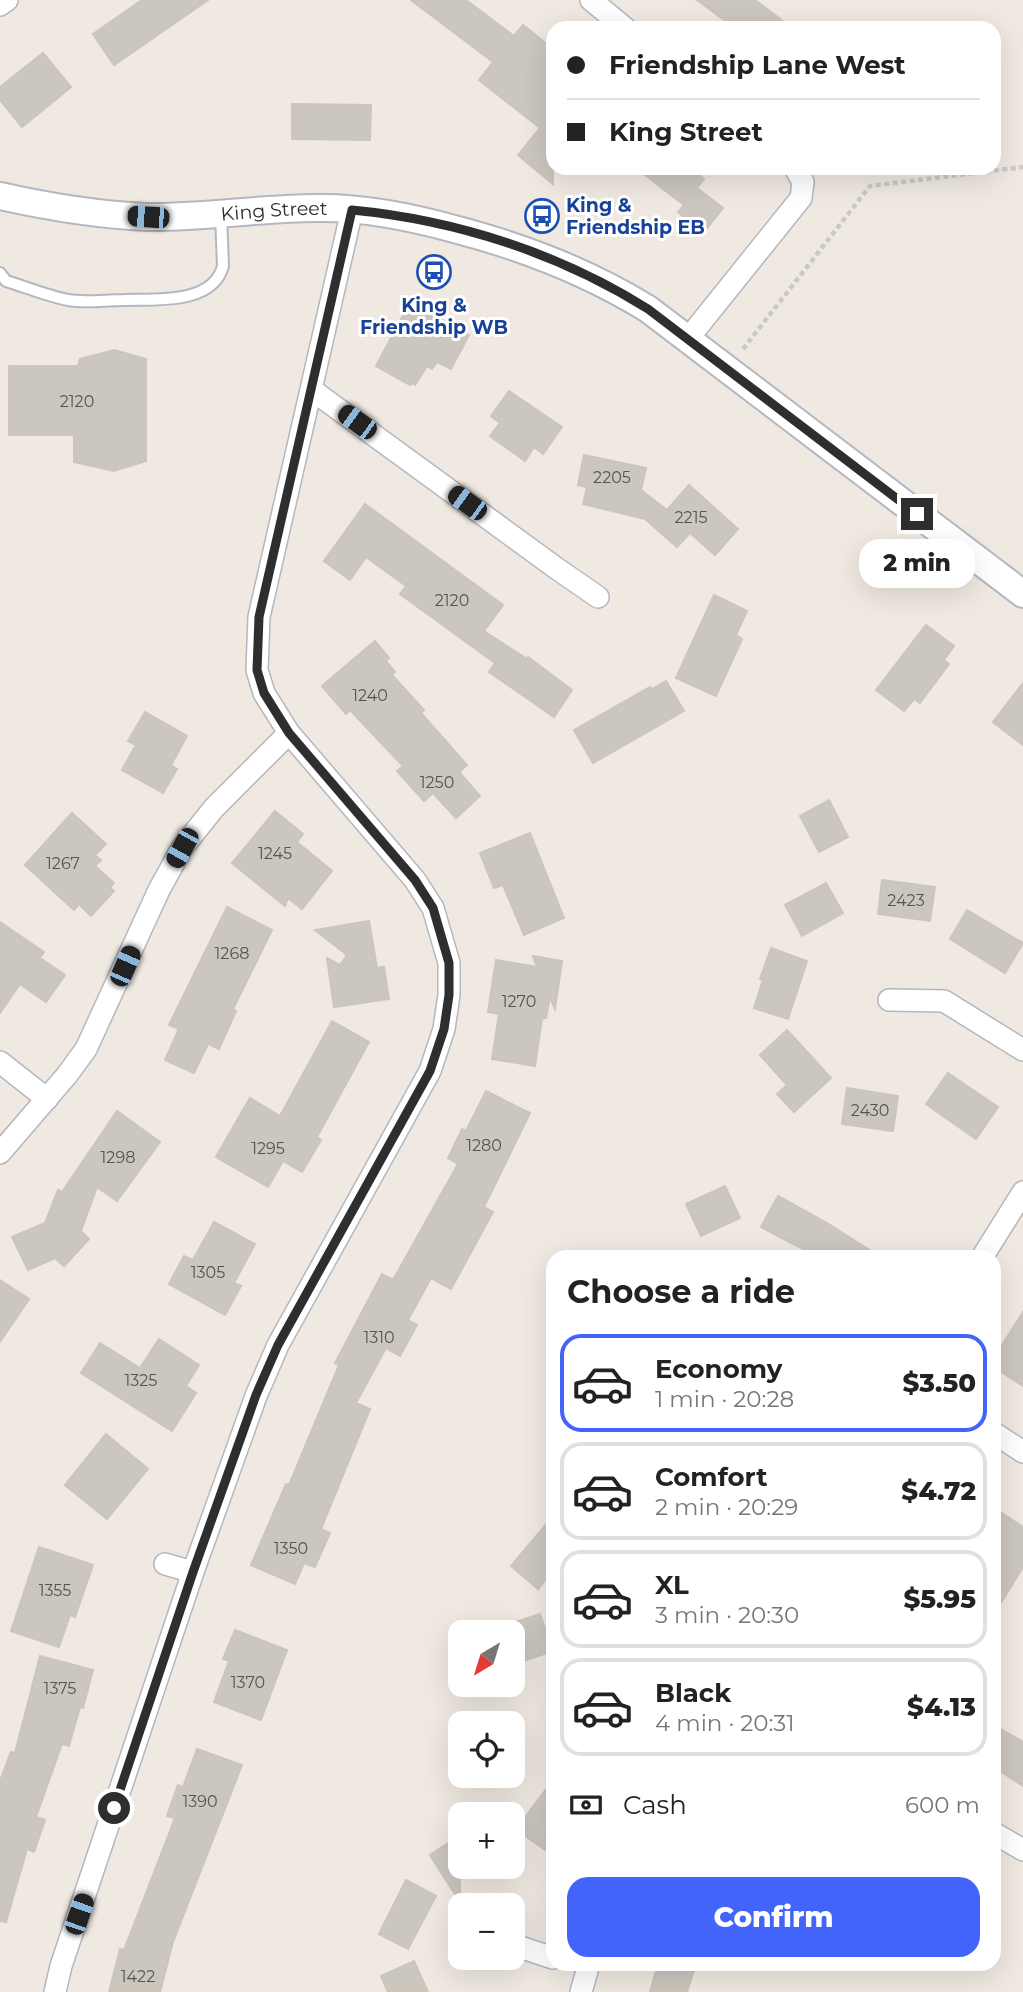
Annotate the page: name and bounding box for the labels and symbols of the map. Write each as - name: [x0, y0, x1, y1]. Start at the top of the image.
- place label: King & Friendship EB: [566, 194, 705, 239]
- street label: King Street: [220, 197, 328, 226]
- bus stop icon: King & Friendship EB: [523, 197, 561, 235]
- car: [127, 205, 170, 229]
- bus stop icon: King & Friendship WB: [415, 253, 453, 291]
- place label: King & Friendship WB: [360, 294, 508, 339]
- house number: 2120: [60, 392, 94, 411]
- car: [334, 401, 381, 443]
- house number: 2205: [593, 468, 631, 487]
- car: [444, 482, 491, 524]
- route end: [901, 498, 933, 530]
- house number: 2215: [674, 508, 708, 527]
- callout: 2 min: [859, 538, 975, 588]
- house number: 2120: [435, 591, 469, 610]
- house number: 1240: [352, 686, 388, 705]
- house number: 1250: [420, 773, 454, 792]
- car: [163, 825, 202, 871]
- house number: 1245: [258, 844, 292, 863]
- house number: 1267: [46, 854, 80, 873]
- house number: 2423: [887, 891, 925, 910]
- car: [107, 943, 144, 989]
- house number: 1268: [215, 944, 249, 963]
- house number: 1270: [502, 992, 536, 1011]
- house number: 2430: [851, 1101, 889, 1120]
- house number: 1280: [466, 1136, 502, 1155]
- house number: 1295: [251, 1139, 285, 1158]
- house number: 1298: [101, 1148, 135, 1167]
- house number: 1305: [191, 1263, 225, 1282]
- house number: 1310: [363, 1328, 395, 1347]
- house number: 1325: [125, 1371, 157, 1390]
- house number: 1350: [274, 1539, 308, 1558]
- house number: 1355: [39, 1581, 71, 1600]
- north arrow: [448, 1620, 525, 1698]
- house number: 1370: [231, 1673, 265, 1692]
- house number: 1375: [44, 1679, 76, 1698]
- route start: [98, 1792, 130, 1824]
- house number: 1390: [182, 1792, 218, 1811]
- car: [63, 1891, 96, 1937]
- house number: 1422: [121, 1967, 155, 1986]

